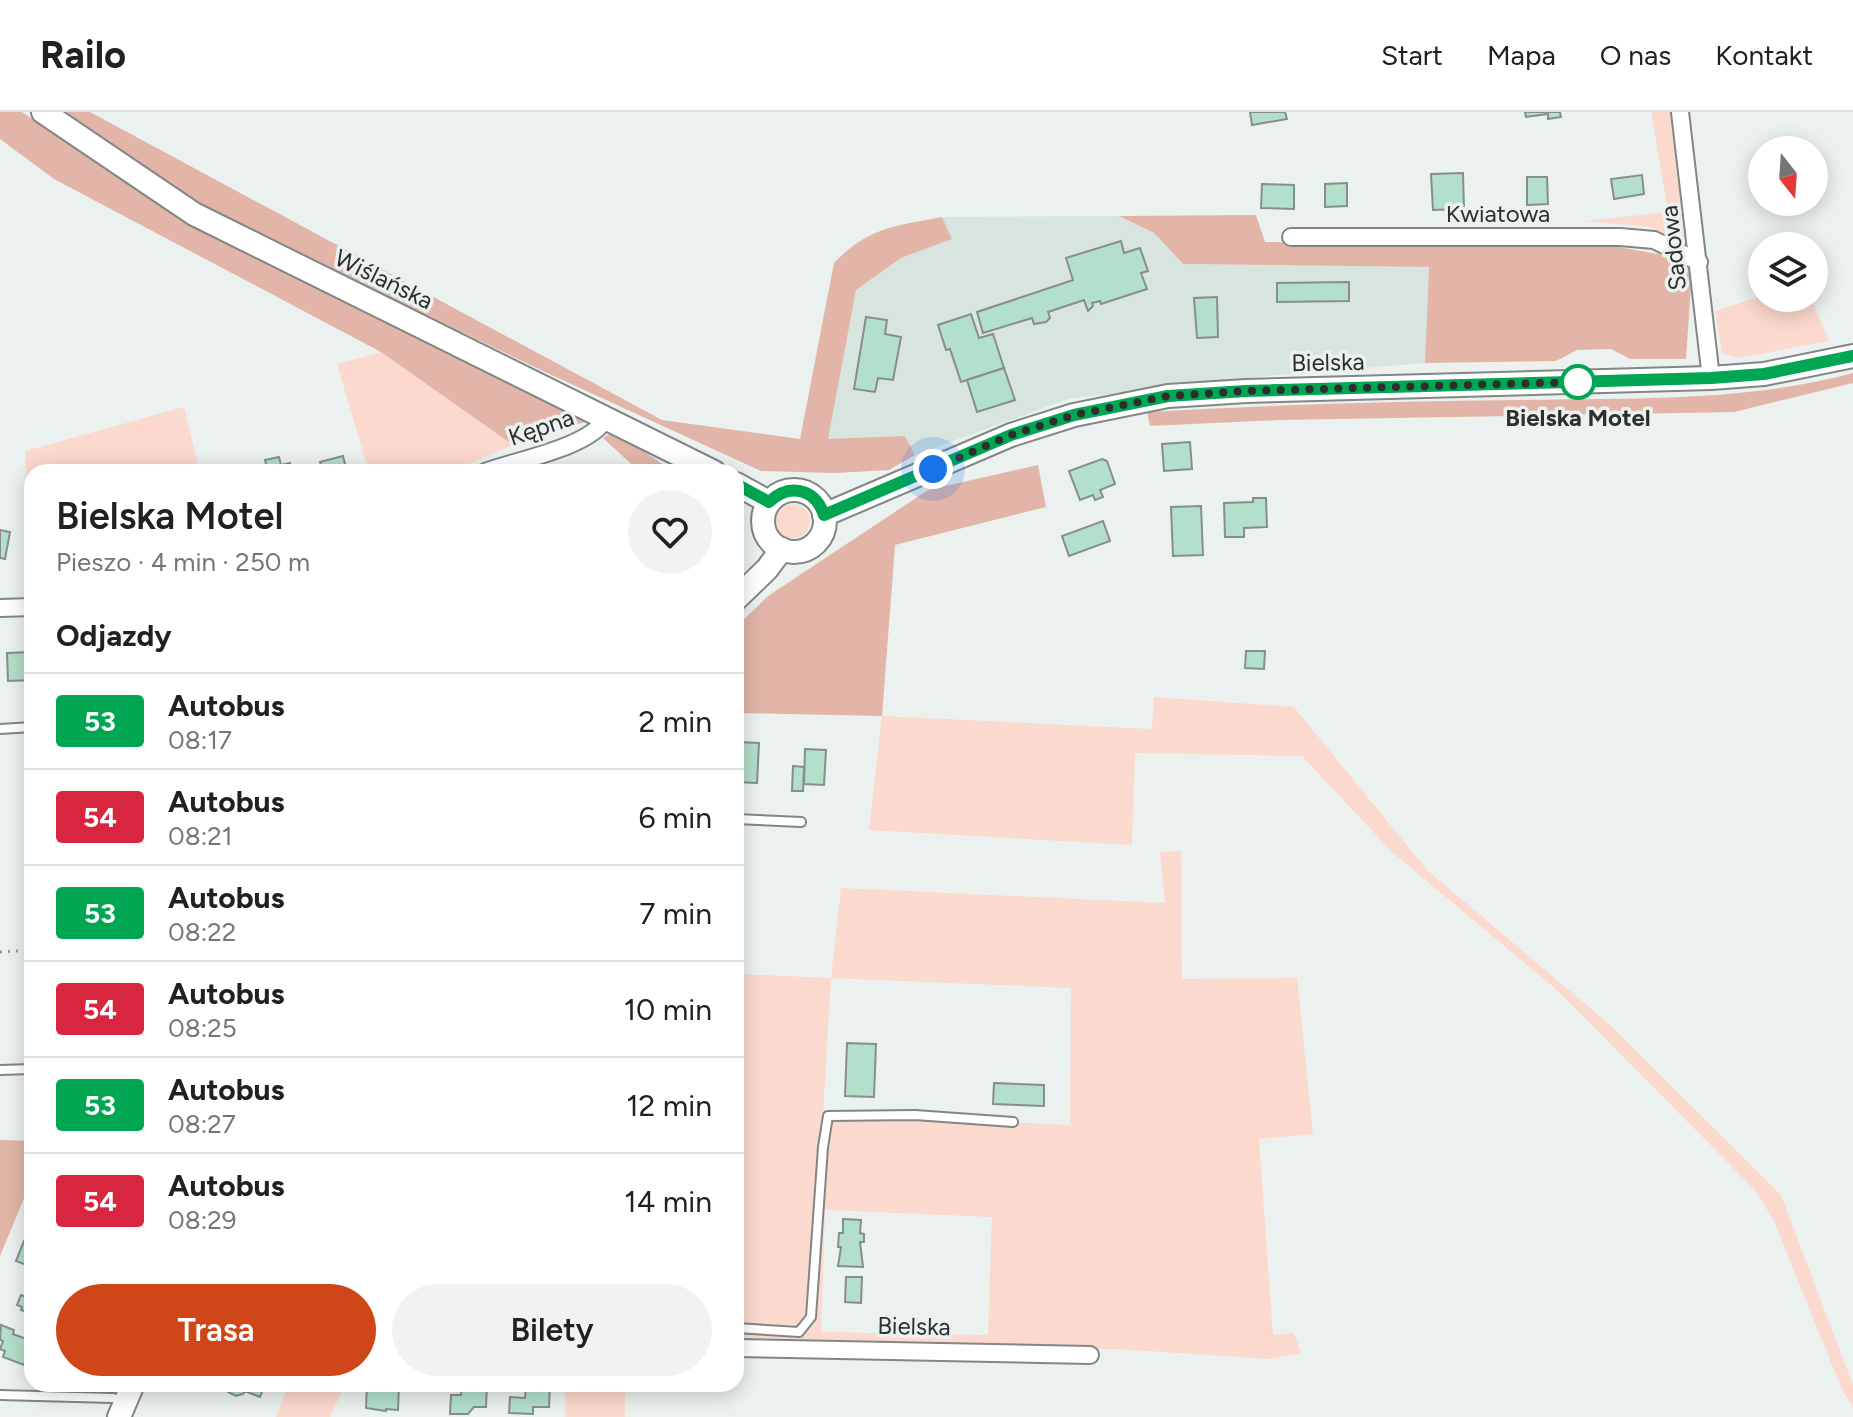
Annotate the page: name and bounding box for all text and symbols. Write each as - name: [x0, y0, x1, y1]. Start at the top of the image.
- text: Railo: [40, 32, 126, 78]
- text: Start: [1381, 38, 1443, 72]
- text: Mapa: [1487, 38, 1556, 72]
- text: O nas: [1600, 38, 1671, 72]
- text: Kontakt: [1715, 38, 1813, 72]
- north arrow: [1748, 136, 1828, 216]
- map controls: [1748, 136, 1828, 312]
- street label: Kwiatowa: [1446, 199, 1550, 228]
- street label: Sadowa: [1654, 204, 1692, 292]
- button: layers: [1748, 232, 1828, 312]
- street label: Wiślańska: [330, 243, 438, 315]
- street label: Bielska: [1291, 347, 1365, 377]
- marker: Bielska Motel: [1561, 365, 1595, 399]
- street label: Kępna: [504, 402, 578, 452]
- place label: Bielska Motel: [1505, 403, 1651, 432]
- your location: [913, 449, 953, 489]
- button: heart: [628, 490, 712, 574]
- text: Bielska Motel: [56, 493, 283, 539]
- text: Pieszo · 4 min · 250 m: [56, 546, 310, 578]
- text: Odjazdy: [56, 617, 172, 654]
- text: Autobus: [168, 687, 285, 724]
- text: 2 min: [639, 703, 712, 740]
- text: 53: [84, 704, 116, 738]
- text: 08:17: [168, 724, 232, 756]
- text: Autobus: [168, 783, 285, 820]
- text: 6 min: [638, 799, 712, 836]
- text: 54: [83, 800, 117, 834]
- text: 08:21: [168, 820, 232, 852]
- text: Autobus: [168, 879, 285, 916]
- text: 7 min: [639, 895, 712, 932]
- text: 53: [84, 896, 116, 930]
- text: 08:22: [168, 916, 236, 948]
- text: Autobus: [168, 975, 285, 1012]
- text: 10 min: [624, 991, 712, 1028]
- text: 54: [83, 992, 117, 1026]
- text: 08:25: [168, 1012, 237, 1044]
- text: Autobus: [168, 1071, 285, 1108]
- text: 12 min: [626, 1087, 712, 1124]
- text: 53: [84, 1088, 116, 1122]
- text: 08:27: [168, 1108, 236, 1140]
- text: Autobus: [168, 1167, 285, 1204]
- text: 14 min: [624, 1183, 712, 1220]
- text: 54: [83, 1184, 117, 1218]
- text: 08:29: [168, 1204, 236, 1236]
- button: Trasa: [56, 1284, 376, 1376]
- button: Bilety: [392, 1284, 712, 1376]
- street label: Bielska: [877, 1311, 951, 1341]

